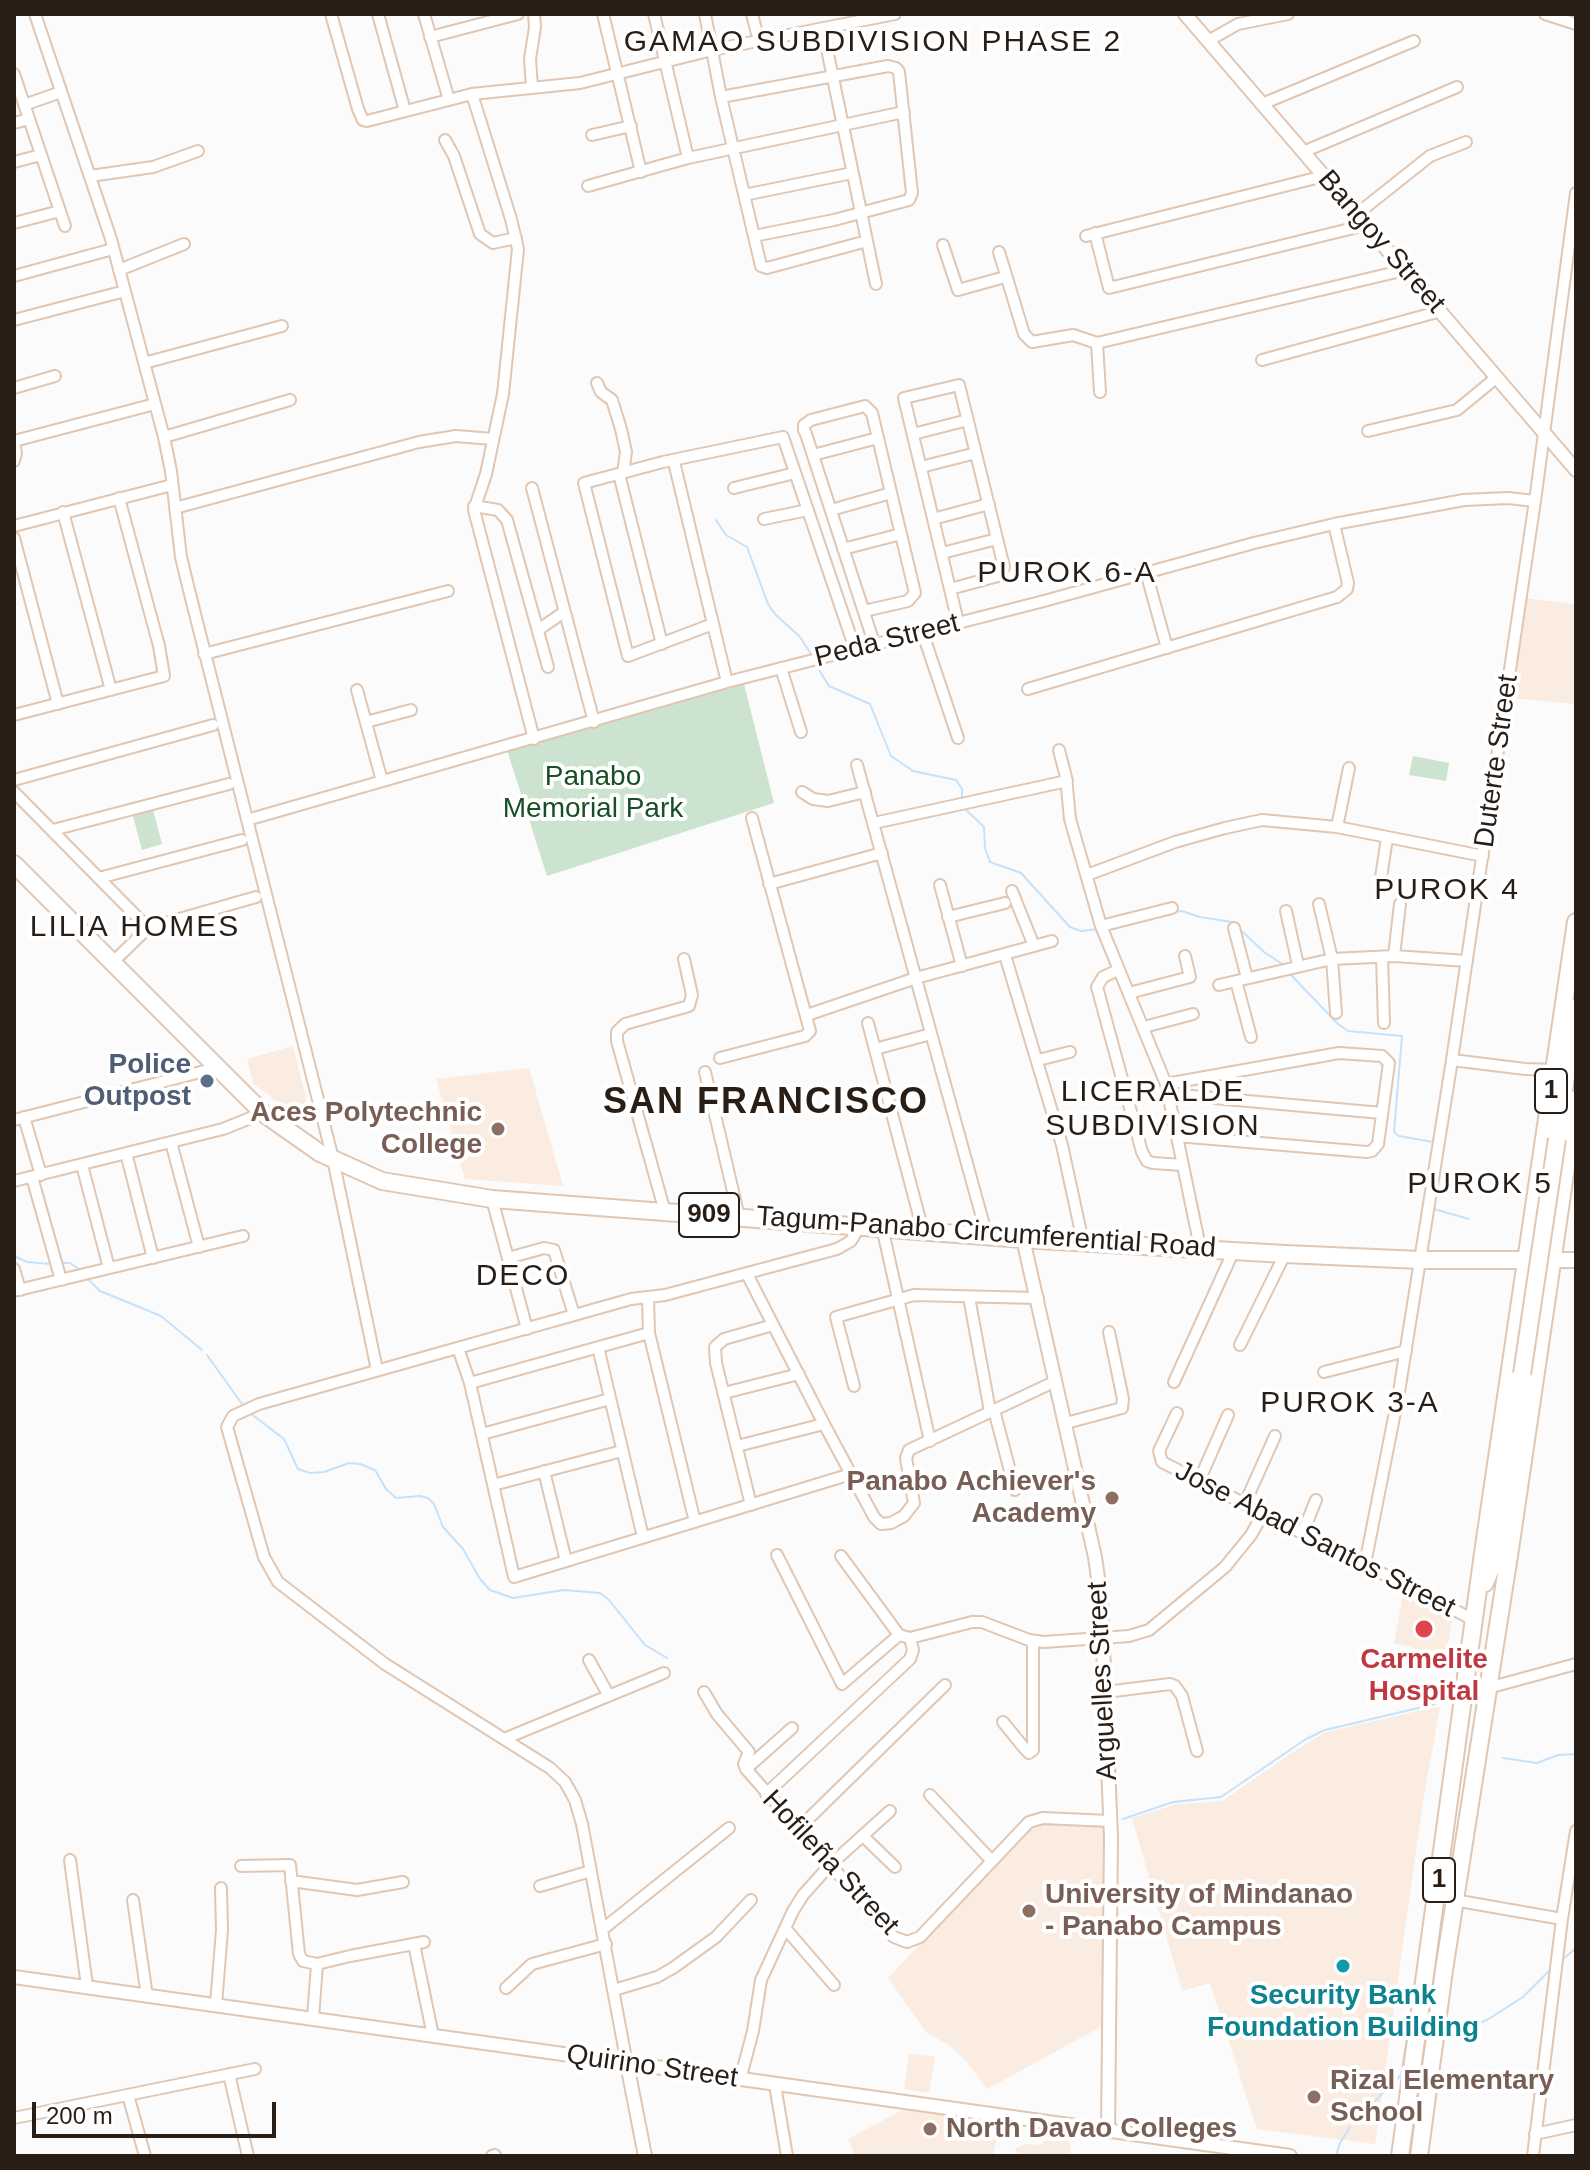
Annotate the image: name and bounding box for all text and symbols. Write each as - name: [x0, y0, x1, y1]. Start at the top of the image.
- district label: GAMAO SUBDIVISION PHASE 2: [624, 25, 1122, 61]
- street label: Bangoy Street: [1310, 164, 1452, 320]
- district label: PUROK 6-A: [977, 556, 1157, 592]
- street label: Peda Street: [811, 607, 963, 675]
- street label: Duterte Street: [1468, 672, 1526, 850]
- park label: Panabo Memorial Park: [503, 760, 683, 826]
- district label: PUROK 4: [1374, 873, 1520, 909]
- district label: LILIA HOMES: [30, 910, 240, 946]
- place label: Police Outpost: [84, 1048, 191, 1114]
- road number: 1: [1535, 1069, 1567, 1113]
- marker: Police Outpost: [198, 1072, 216, 1090]
- district label: LICERALDE SUBDIVISION: [1045, 1075, 1261, 1146]
- district label: SAN FRANCISCO: [603, 1081, 929, 1125]
- place label: Aces Polytechnic College: [250, 1096, 482, 1162]
- marker: Aces Polytechnic College: [489, 1120, 507, 1138]
- district label: PUROK 5: [1407, 1167, 1553, 1203]
- road number: 909: [679, 1193, 739, 1237]
- street label: Tagum-Panabo Circumferential Road: [755, 1200, 1217, 1266]
- district label: DECO: [476, 1259, 570, 1295]
- district label: PUROK 3-A: [1260, 1386, 1440, 1422]
- street label: Jose Abad Santos Street: [1169, 1455, 1461, 1625]
- place label: Panabo Achiever's Academy: [847, 1465, 1096, 1531]
- marker: Panabo Achiever's Academy: [1103, 1489, 1121, 1507]
- street label: Arguelles Street: [1081, 1581, 1125, 1781]
- marker: Carmelite Hospital: [1413, 1618, 1435, 1640]
- place label: Carmelite Hospital: [1360, 1643, 1488, 1709]
- street label: Hofileña Street: [755, 1784, 905, 1942]
- road number: 1: [1423, 1858, 1455, 1902]
- place label: University of Mindanao - Panabo Campus: [1045, 1878, 1353, 1944]
- marker: University of Mindanao - Panabo Campus: [1020, 1902, 1038, 1920]
- marker: Security Bank Foundation Building: [1334, 1957, 1352, 1975]
- place label: Security Bank Foundation Building: [1207, 1979, 1479, 2045]
- street label: Quirino Street: [564, 2038, 740, 2096]
- place label: Rizal Elementary School: [1330, 2064, 1554, 2130]
- scale bar: [36, 2086, 280, 2136]
- marker: Rizal Elementary School: [1305, 2088, 1323, 2106]
- text: 200 m: [46, 2102, 113, 2129]
- place label: North Davao Colleges: [946, 2112, 1237, 2146]
- marker: North Davao Colleges: [921, 2120, 939, 2138]

